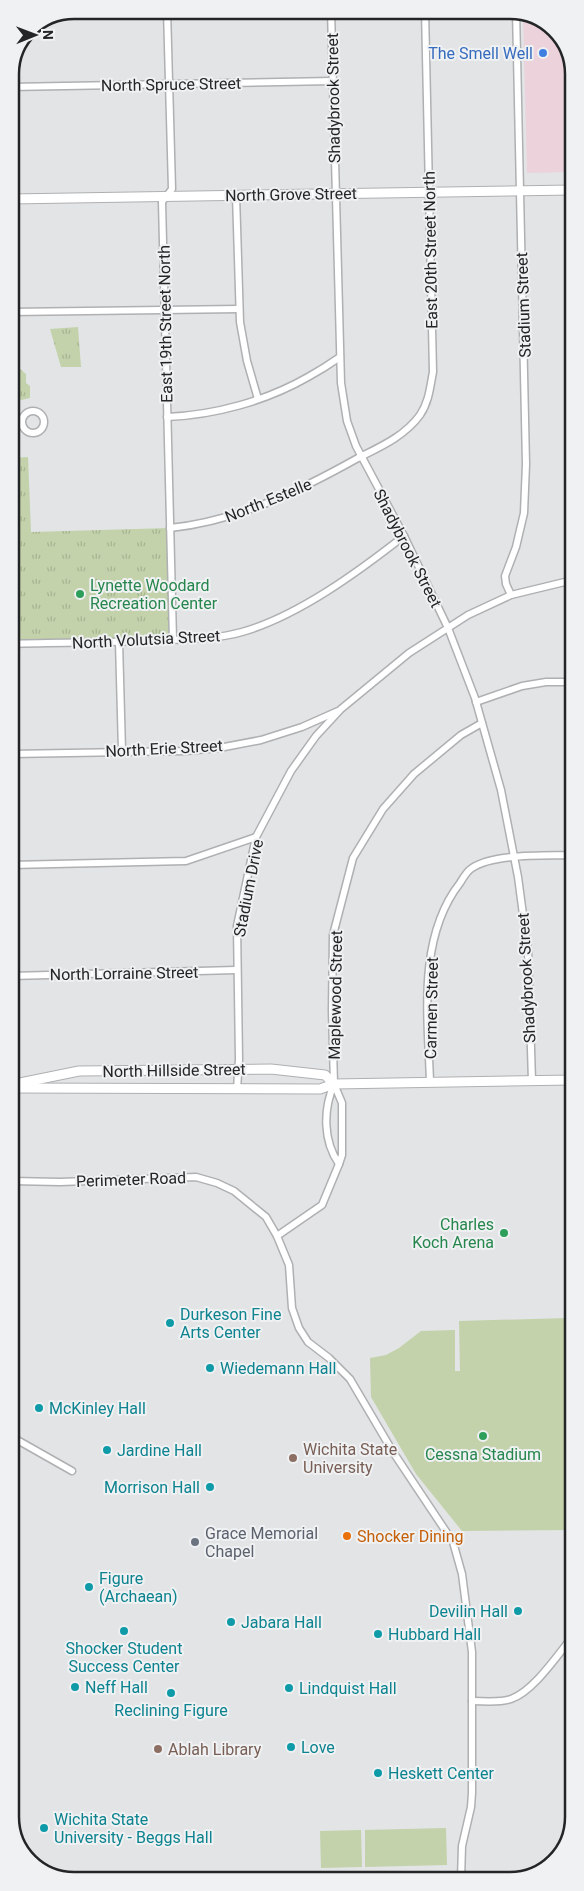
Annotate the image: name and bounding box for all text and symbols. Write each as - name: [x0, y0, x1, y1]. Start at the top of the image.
- north arrow: [10, 10, 60, 60]
- text: N: [40, 30, 56, 40]
- street label: Shadybrook Street: [323, 33, 344, 163]
- place label: The Smell Well: [428, 44, 533, 63]
- marker: The Smell Well: [537, 47, 549, 59]
- street label: North Spruce Street: [101, 74, 241, 95]
- street label: East 20th Street North: [420, 171, 441, 329]
- street label: North Grove Street: [225, 184, 357, 205]
- street label: East 19th Street North: [155, 245, 176, 403]
- street label: Stadium Street: [512, 252, 535, 358]
- street label: North Estelle: [222, 474, 314, 526]
- street label: Shadybrook Street: [369, 486, 446, 611]
- place label: Lynette Woodard Recreation Center: [90, 576, 218, 613]
- marker: Lynette Woodard Recreation Center: [74, 588, 86, 600]
- street label: North Volutsia Street: [71, 626, 221, 653]
- street label: North Erie Street: [105, 736, 223, 761]
- street label: Stadium Drive: [230, 838, 267, 939]
- street label: Shadybrook Street: [514, 912, 539, 1044]
- street label: Maplewood Street: [325, 930, 346, 1060]
- street label: Carmen Street: [421, 957, 442, 1059]
- street label: North Lorraine Street: [49, 963, 199, 984]
- street label: North Hillside Street: [102, 1060, 246, 1081]
- street label: Perimeter Road: [76, 1168, 186, 1191]
- place label: Charles Koch Arena: [412, 1215, 494, 1252]
- marker: Charles Koch Arena: [498, 1227, 510, 1239]
- place label: Durkeson Fine Arts Center: [180, 1305, 281, 1342]
- marker: Durkeson Fine Arts Center: [164, 1317, 176, 1329]
- place label: Wiedemann Hall: [220, 1359, 336, 1378]
- marker: Wiedemann Hall: [204, 1362, 216, 1374]
- place label: McKinley Hall: [49, 1399, 146, 1418]
- marker: McKinley Hall: [33, 1402, 45, 1414]
- marker: Cessna Stadium: [477, 1430, 489, 1442]
- place label: Wichita State University: [303, 1440, 397, 1477]
- place label: Jardine Hall: [117, 1441, 202, 1460]
- marker: Jardine Hall: [101, 1444, 113, 1456]
- place label: Cessna Stadium: [425, 1445, 541, 1464]
- marker: Wichita State University: [287, 1452, 299, 1464]
- place label: Morrison Hall: [104, 1478, 200, 1497]
- marker: Morrison Hall: [204, 1481, 216, 1493]
- place label: Grace Memorial Chapel: [205, 1524, 318, 1561]
- place label: Shocker Dining: [357, 1527, 464, 1546]
- marker: Shocker Dining: [341, 1530, 353, 1542]
- marker: Grace Memorial Chapel: [189, 1536, 201, 1548]
- place label: Figure (Archaean): [99, 1569, 178, 1606]
- marker: Figure (Archaean): [83, 1581, 95, 1593]
- place label: Devilin Hall: [429, 1602, 508, 1621]
- marker: Devilin Hall: [512, 1605, 524, 1617]
- place label: Jabara Hall: [241, 1613, 322, 1632]
- marker: Jabara Hall: [225, 1616, 237, 1628]
- marker: Shocker Student Success Center: [118, 1625, 130, 1637]
- place label: Hubbard Hall: [388, 1625, 481, 1644]
- marker: Hubbard Hall: [372, 1628, 384, 1640]
- place label: Shocker Student Success Center: [66, 1639, 182, 1676]
- place label: Neff Hall: [85, 1678, 148, 1697]
- place label: Lindquist Hall: [299, 1679, 397, 1698]
- marker: Neff Hall: [69, 1681, 81, 1693]
- marker: Lindquist Hall: [283, 1682, 295, 1694]
- marker: Reclining Figure: [165, 1687, 177, 1699]
- place label: Reclining Figure: [114, 1701, 228, 1720]
- place label: Love: [301, 1738, 335, 1757]
- place label: Ablah Library: [168, 1740, 262, 1759]
- marker: Love: [285, 1741, 297, 1753]
- marker: Ablah Library: [152, 1743, 164, 1755]
- place label: Heskett Center: [388, 1764, 494, 1783]
- marker: Heskett Center: [372, 1767, 384, 1779]
- place label: Wichita State University - Beggs Hall: [54, 1810, 213, 1847]
- marker: Wichita State University - Beggs Hall: [38, 1822, 50, 1834]

